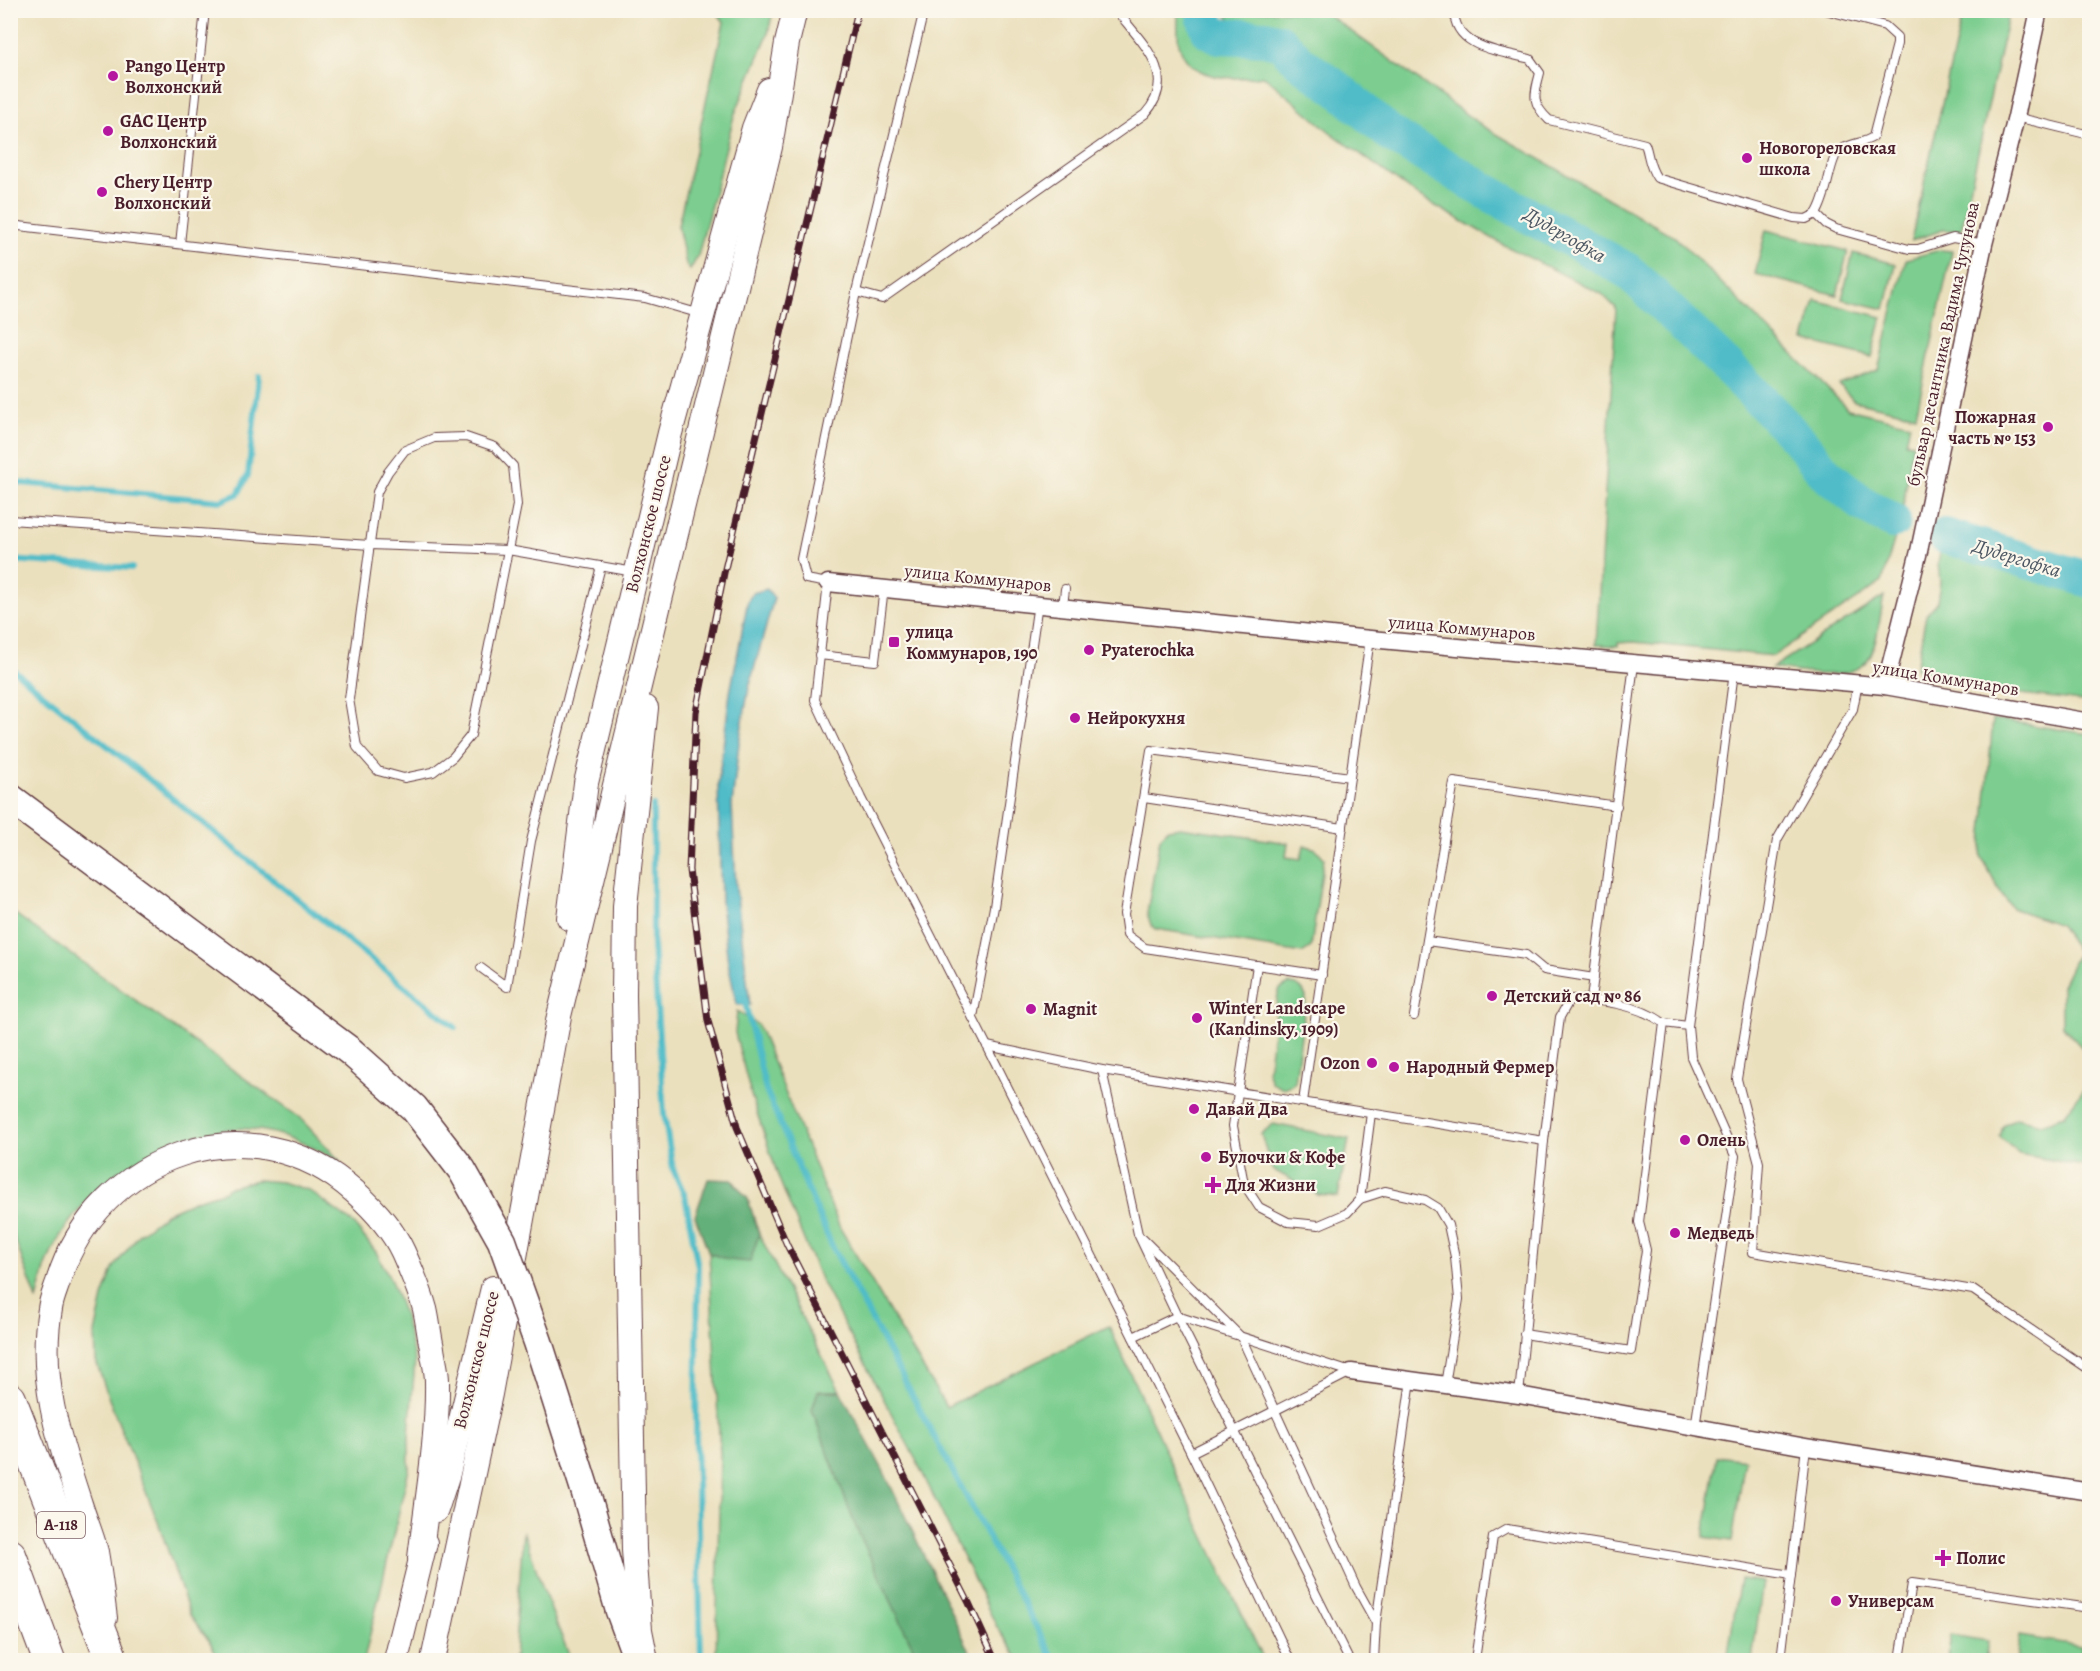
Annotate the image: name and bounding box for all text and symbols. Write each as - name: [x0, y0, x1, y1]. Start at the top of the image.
- place label: Pango Центр Волхонский: [125, 54, 226, 99]
- marker: Pango Центр Волхонский: [106, 69, 120, 83]
- place label: GAC Центр Волхонский: [120, 109, 217, 154]
- marker: GAC Центр Волхонский: [101, 124, 115, 138]
- place label: Новогореловская школа: [1759, 136, 1896, 181]
- marker: Новогореловская школа: [1740, 151, 1754, 165]
- place label: Chery Центр Волхонский: [114, 170, 213, 215]
- marker: Chery Центр Волхонский: [95, 185, 109, 199]
- street label: бульвар десантника Вадима Чугунова: [1901, 199, 1985, 488]
- water label: Дудергофка: [1518, 200, 1611, 269]
- place label: Пожарная часть № 153: [1949, 405, 2036, 450]
- marker: Пожарная часть № 153: [2041, 420, 2055, 434]
- street label: Волхонское шоссе: [619, 452, 677, 596]
- water label: Дудергофка: [1968, 531, 2064, 584]
- street label: улица Коммунаров: [902, 558, 1053, 598]
- street label: улица Коммунаров: [1386, 610, 1537, 646]
- place label: улица Коммунаров, 190: [905, 620, 1038, 665]
- marker: улица Коммунаров, 190: [887, 635, 901, 649]
- place label: Pyaterochka: [1101, 638, 1195, 662]
- marker: Pyaterochka: [1082, 643, 1096, 657]
- street label: улица Коммунаров: [1870, 654, 2021, 701]
- place label: Нейрокухня: [1087, 706, 1185, 730]
- marker: Нейрокухня: [1068, 711, 1082, 725]
- place label: Детский сад № 86: [1504, 984, 1641, 1008]
- marker: Детский сад № 86: [1485, 989, 1499, 1003]
- place label: Winter Landscape (Kandinsky, 1909): [1208, 996, 1345, 1041]
- place label: Magnit: [1043, 997, 1097, 1021]
- marker: Magnit: [1024, 1002, 1038, 1016]
- marker: Winter Landscape (Kandinsky, 1909): [1190, 1011, 1204, 1025]
- place label: Ozon: [1320, 1051, 1360, 1075]
- place label: Народный Фермер: [1406, 1055, 1555, 1079]
- marker: Ozon: [1365, 1056, 1379, 1070]
- marker: Народный Фермер: [1387, 1060, 1401, 1074]
- place label: Давай Два: [1206, 1097, 1288, 1121]
- marker: Давай Два: [1187, 1102, 1201, 1116]
- place label: Олень: [1697, 1128, 1746, 1152]
- marker: Олень: [1678, 1133, 1692, 1147]
- place label: Булочки & Кофе: [1218, 1145, 1345, 1169]
- marker: Булочки & Кофе: [1199, 1150, 1213, 1164]
- place label: Для Жизни: [1225, 1173, 1316, 1197]
- marker: Для Жизни: [1206, 1178, 1220, 1192]
- place label: Медведь: [1687, 1221, 1755, 1245]
- marker: Медведь: [1668, 1226, 1682, 1240]
- street label: Волхонское шоссе: [447, 1288, 505, 1432]
- road number: А-118: [37, 1512, 85, 1538]
- place label: Полис: [1956, 1546, 2006, 1570]
- marker: Полис: [1934, 1549, 1952, 1567]
- place label: Универсам: [1848, 1589, 1934, 1613]
- marker: Универсам: [1829, 1594, 1843, 1608]

